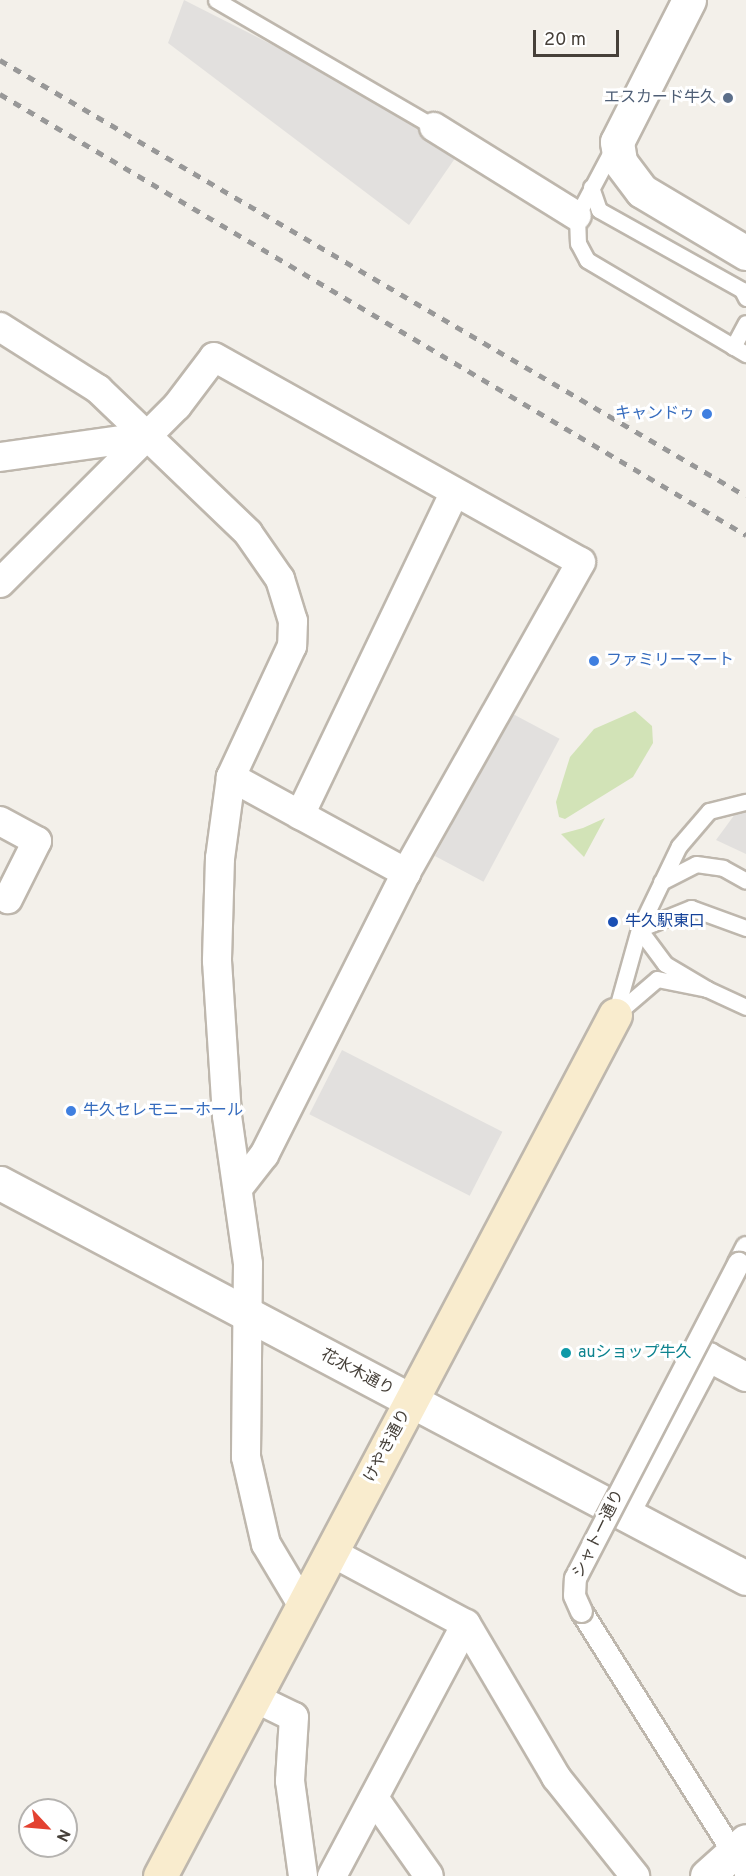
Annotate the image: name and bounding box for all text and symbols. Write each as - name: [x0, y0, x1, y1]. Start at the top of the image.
- scale bar: [536, 18, 622, 56]
- text: 20 m: [544, 29, 586, 52]
- place label: エスカード牛久: [604, 88, 716, 108]
- marker: エスカード牛久: [721, 91, 735, 105]
- place label: キャンドゥ: [615, 404, 695, 424]
- marker: キャンドゥ: [700, 407, 714, 421]
- place label: ファミリーマート: [606, 651, 734, 671]
- marker: ファミリーマート: [587, 654, 601, 668]
- place label: 牛久駅東口: [625, 912, 705, 932]
- marker: 牛久駅東口: [606, 915, 620, 929]
- place label: 牛久セレモニーホール: [83, 1101, 243, 1121]
- marker: 牛久セレモニーホール: [64, 1104, 78, 1118]
- place label: auショップ牛久: [578, 1343, 691, 1363]
- street label: 花水木通り: [317, 1346, 397, 1400]
- marker: auショップ牛久: [559, 1346, 573, 1360]
- street label: けやき通り: [361, 1406, 415, 1486]
- street label: シャトー通り: [569, 1487, 629, 1581]
- north arrow: [18, 1798, 78, 1858]
- text: N: [51, 1825, 74, 1845]

